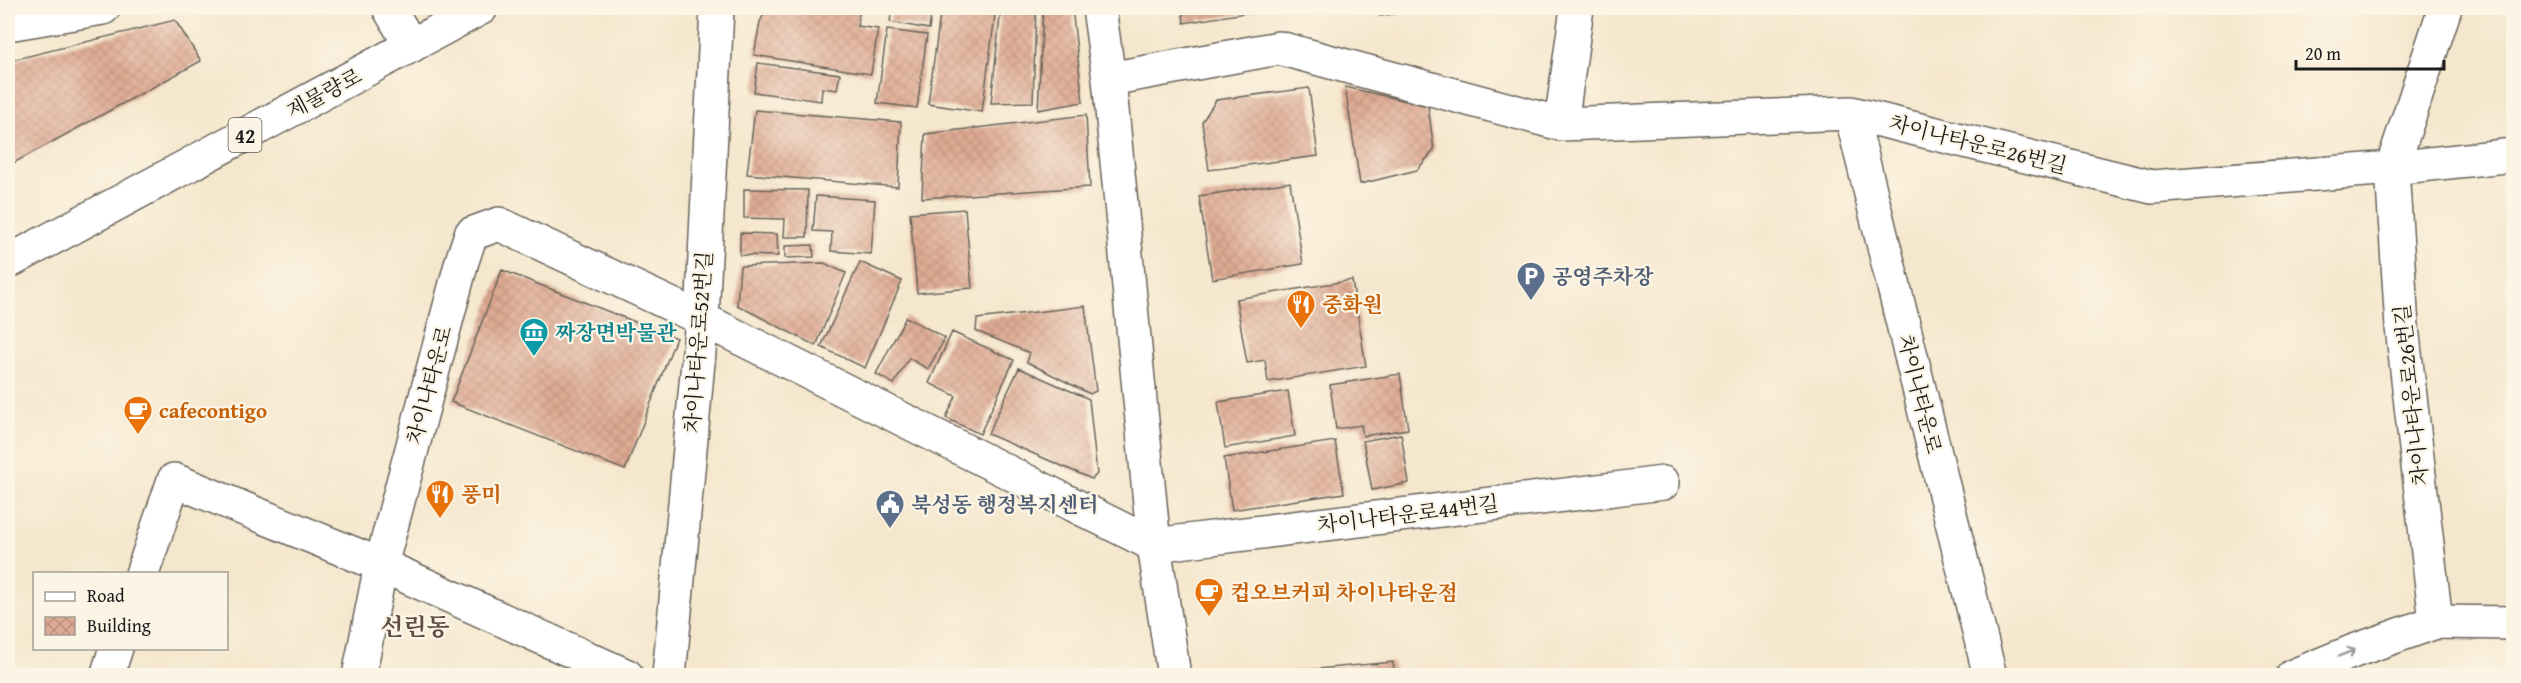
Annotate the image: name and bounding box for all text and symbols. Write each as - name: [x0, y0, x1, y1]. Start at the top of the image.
- scale bar: [2296, 33, 2444, 71]
- text: 20 m: [2305, 40, 2341, 67]
- street label: 제물량로: [281, 60, 367, 126]
- street label: 차이나타운로26번길: [1886, 107, 2070, 181]
- road number: 42: [228, 118, 262, 152]
- street label: 차이나타운로52번길: [676, 250, 720, 434]
- parking icon: 공영주차장: [1515, 260, 1547, 302]
- place label: 공영주차장: [1552, 261, 1654, 292]
- restaurant icon: 중화원: [1285, 288, 1317, 330]
- place label: 중화원: [1322, 289, 1383, 320]
- street label: 차이나타운로26번길: [2386, 303, 2436, 487]
- museum icon: 짜장면박물관: [518, 316, 550, 358]
- place label: 짜장면박물관: [555, 317, 677, 348]
- street label: 차이나타운로: [398, 322, 460, 448]
- street label: 차이나타운로: [1890, 331, 1950, 457]
- cafe icon: cafecontigo: [122, 394, 154, 436]
- place label: cafecontigo: [159, 395, 267, 426]
- restaurant icon: 풍미: [424, 478, 456, 520]
- place label: 풍미: [461, 479, 502, 510]
- street label: 차이나타운로44번길: [1316, 487, 1500, 541]
- public building icon: 북성동 행정복지센터: [874, 488, 906, 530]
- place label: 북성동 행정복지센터: [911, 489, 1098, 520]
- legend: [33, 572, 228, 650]
- cafe icon: 컵오브커피 차이나타운점: [1193, 576, 1225, 618]
- place label: 컵오브커피 차이나타운점: [1230, 577, 1458, 608]
- text: Road: [87, 582, 125, 609]
- district label: 선린동: [380, 609, 450, 644]
- text: Building: [87, 612, 151, 639]
- one-way arrow: [2337, 647, 2356, 658]

